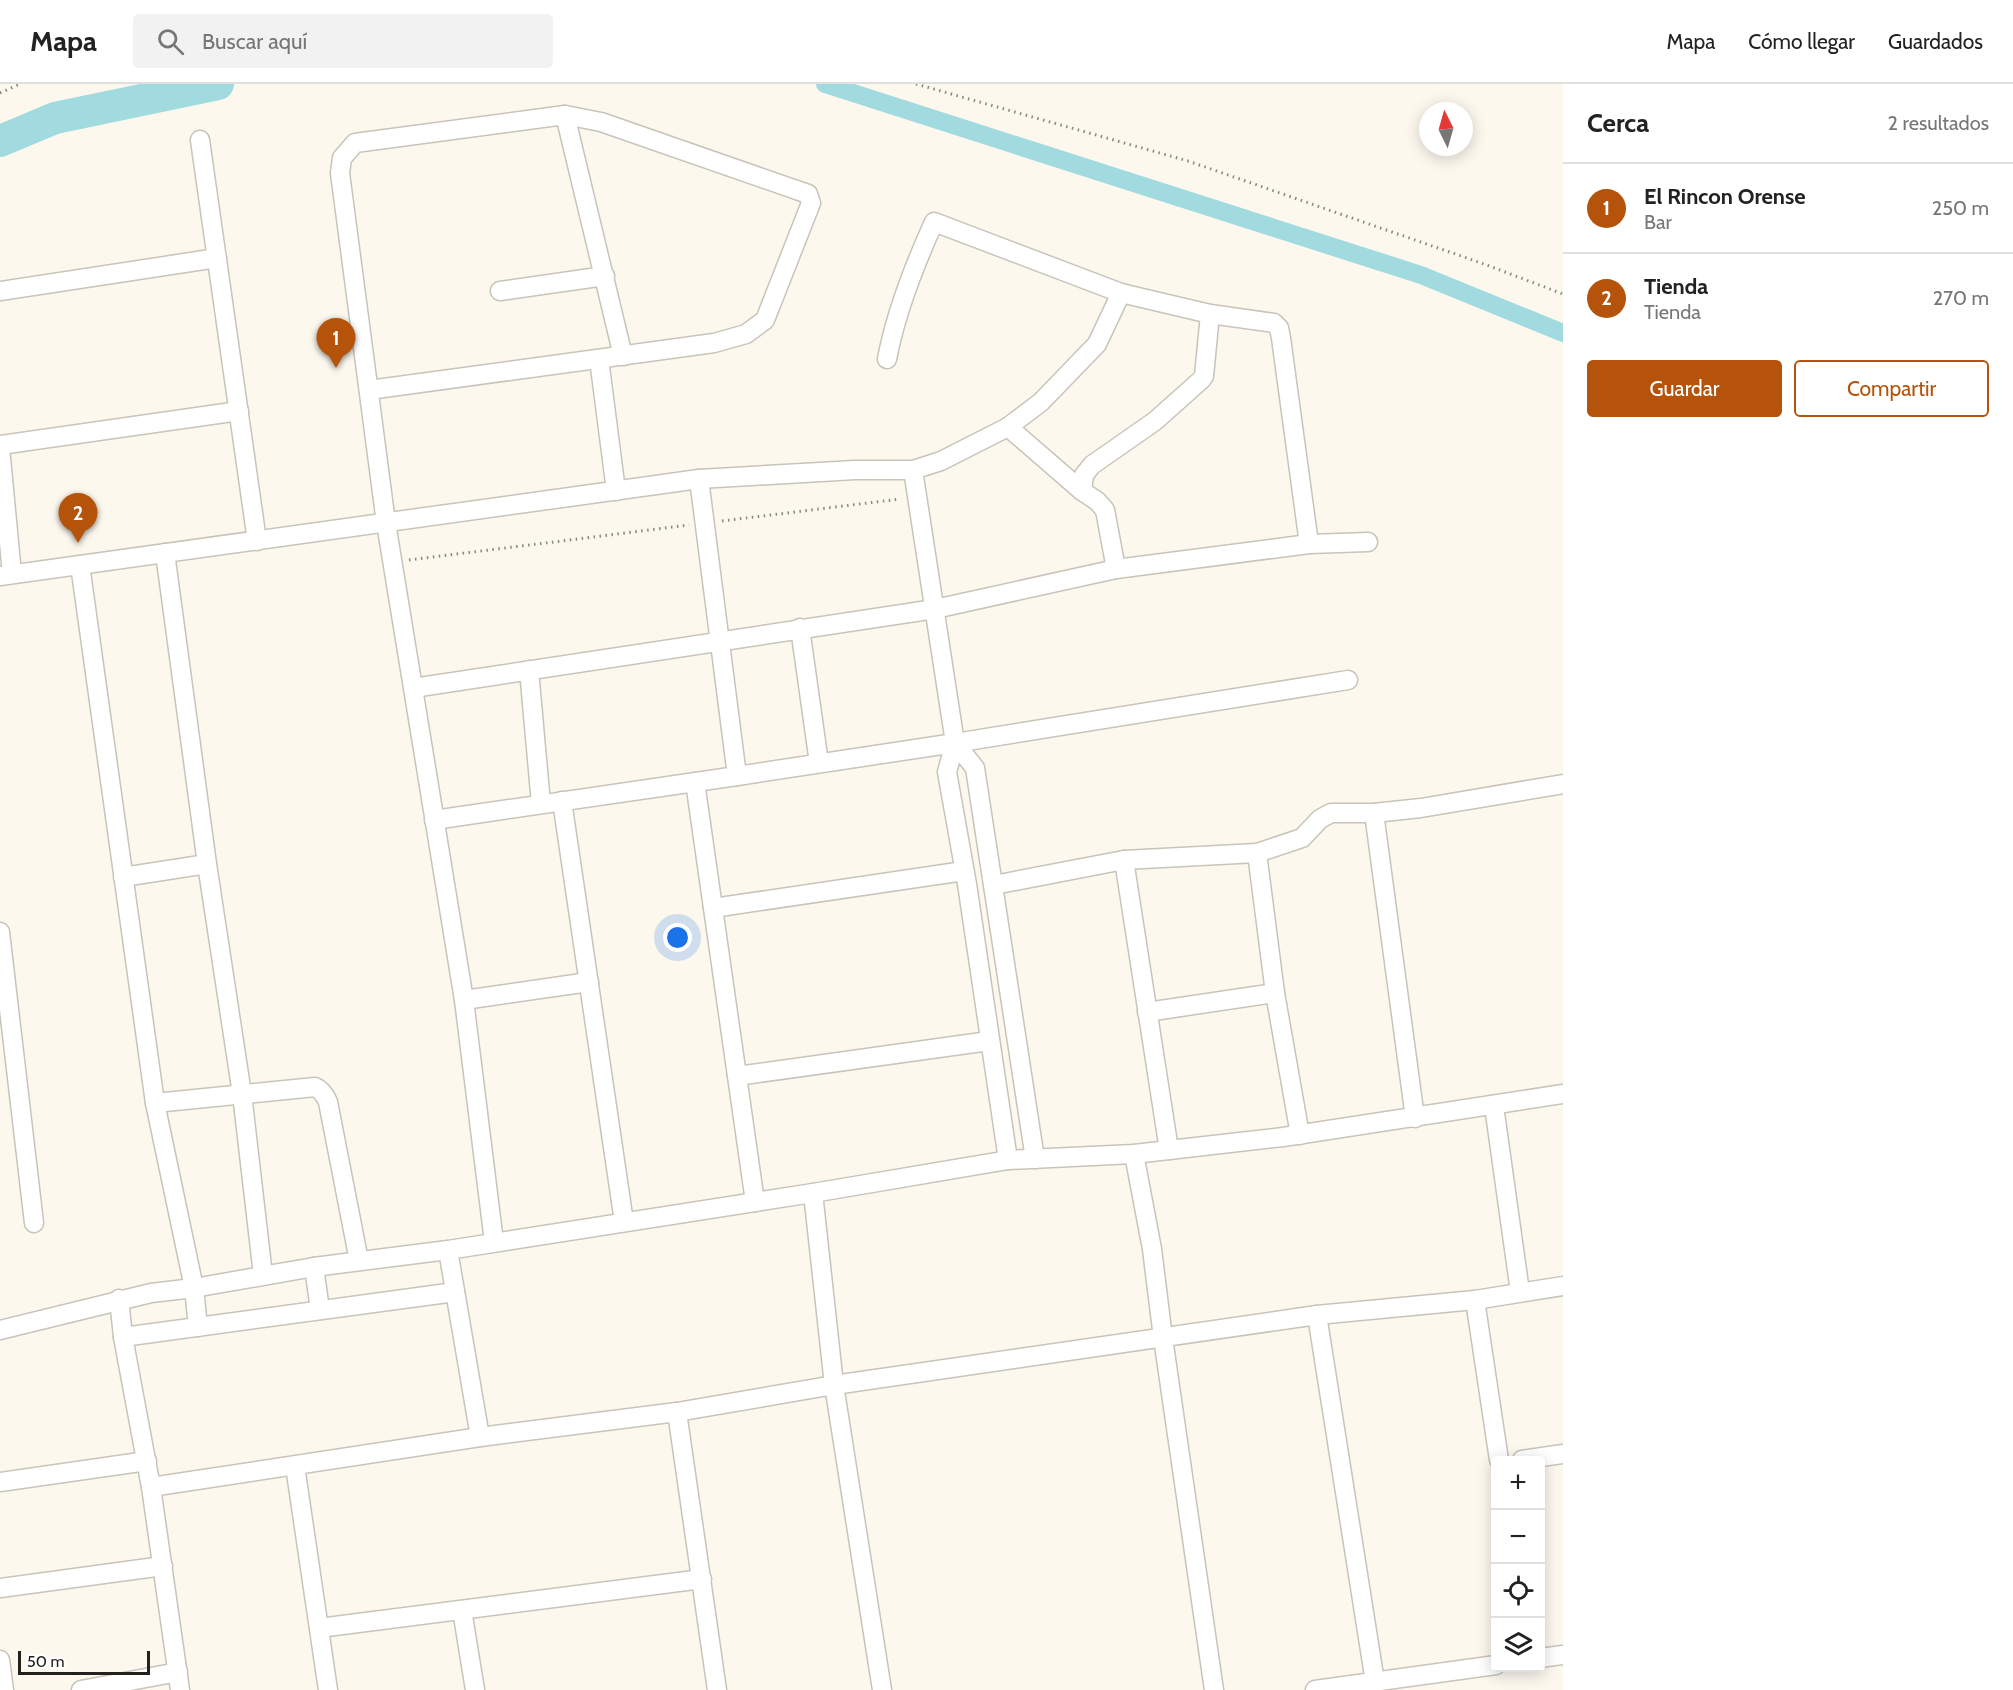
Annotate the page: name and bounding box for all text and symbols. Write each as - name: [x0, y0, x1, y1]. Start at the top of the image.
- search box: [133, 14, 553, 68]
- text: Mapa: [30, 24, 97, 58]
- icon: search: [154, 25, 187, 58]
- text: Buscar aquí: [202, 28, 307, 55]
- text: Mapa: [1667, 29, 1715, 54]
- text: Cómo llegar: [1748, 29, 1855, 54]
- text: Guardados: [1888, 29, 1983, 54]
- north arrow: [1419, 102, 1473, 156]
- text: Cerca: [1587, 107, 1649, 139]
- text: 2 resultados: [1888, 111, 1989, 135]
- text: El Rincon Orense: [1644, 183, 1806, 210]
- text: 1: [1603, 196, 1610, 220]
- text: 250 m: [1932, 196, 1989, 220]
- text: Bar: [1644, 210, 1672, 234]
- text: Tienda: [1644, 273, 1708, 300]
- text: 2: [1601, 286, 1612, 310]
- text: 270 m: [1933, 286, 1989, 310]
- text: Tienda: [1644, 300, 1701, 324]
- pin: 1: [316, 318, 356, 368]
- button: Guardar: [1587, 360, 1782, 417]
- button: Compartir: [1794, 360, 1989, 417]
- pin: 2: [58, 494, 98, 543]
- your location: [663, 923, 692, 952]
- map controls: [1491, 1456, 1545, 1672]
- button: +: [1491, 1456, 1545, 1510]
- button: −: [1491, 1510, 1545, 1564]
- button: locate: [1491, 1564, 1545, 1618]
- button: layers: [1491, 1618, 1545, 1672]
- scale bar: [18, 1648, 150, 1676]
- text: 50 m: [27, 1652, 64, 1671]

